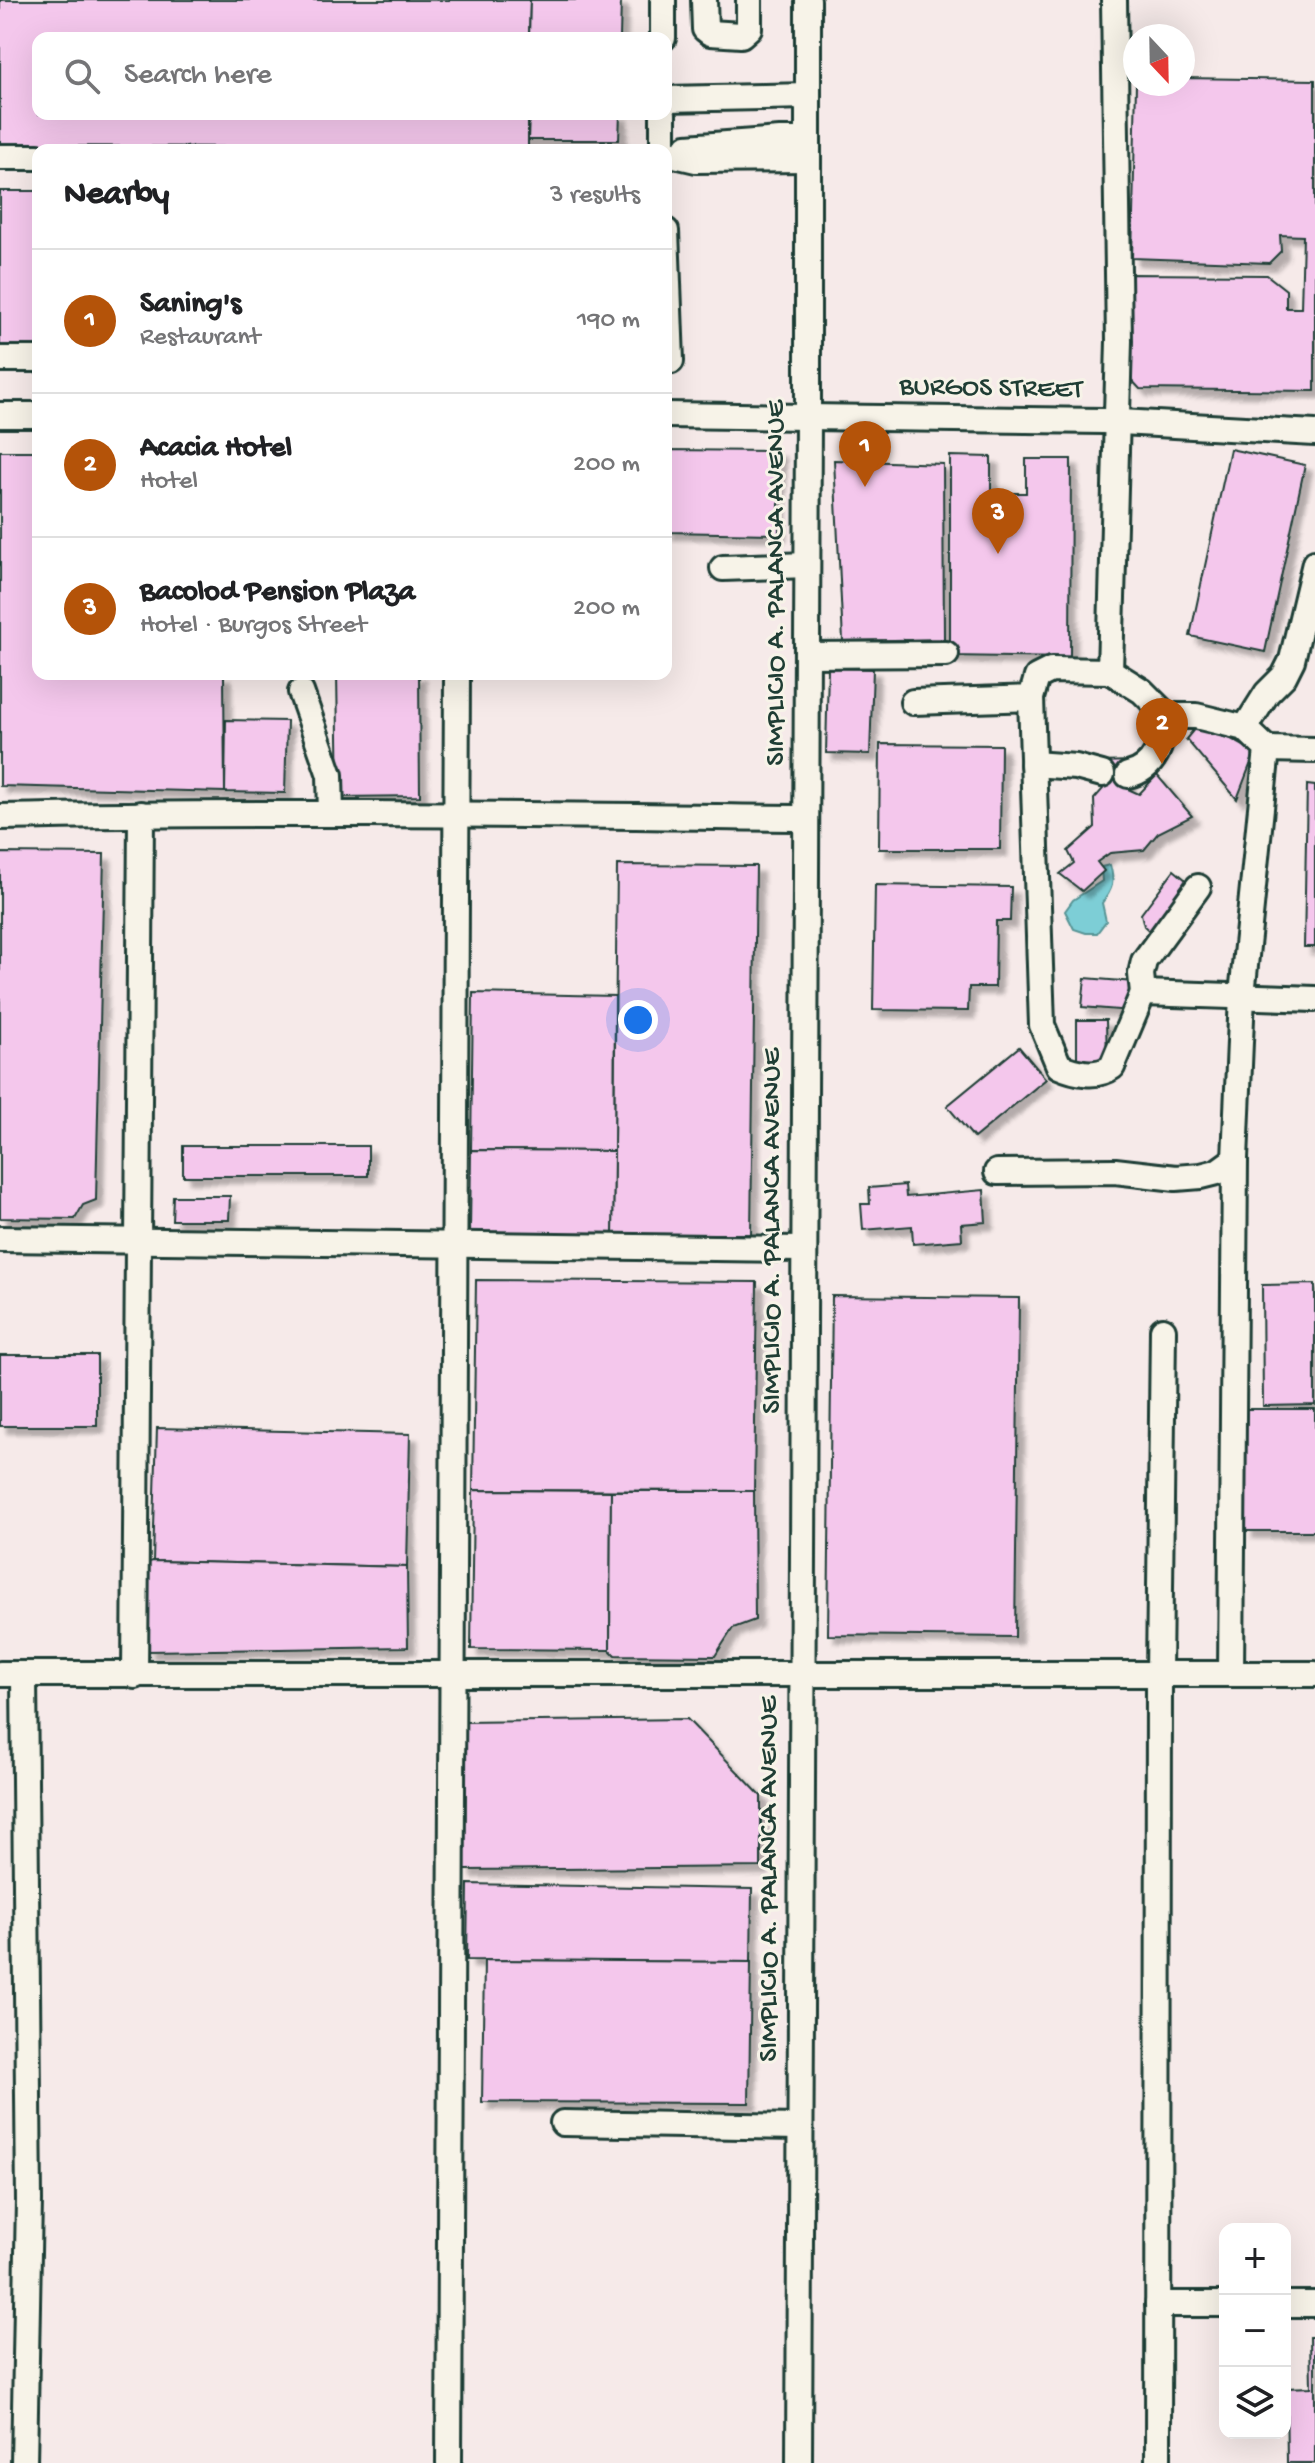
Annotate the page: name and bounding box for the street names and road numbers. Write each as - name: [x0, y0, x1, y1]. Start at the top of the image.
- street label: BURGOS STREET: [898, 371, 1084, 407]
- street label: SIMPLICIO A. PALANCA AVENUE: [761, 399, 794, 766]
- street label: SIMPLICIO A. PALANCA AVENUE: [757, 1047, 790, 1414]
- street label: SIMPLICIO A. PALANCA AVENUE: [754, 1695, 787, 2062]

